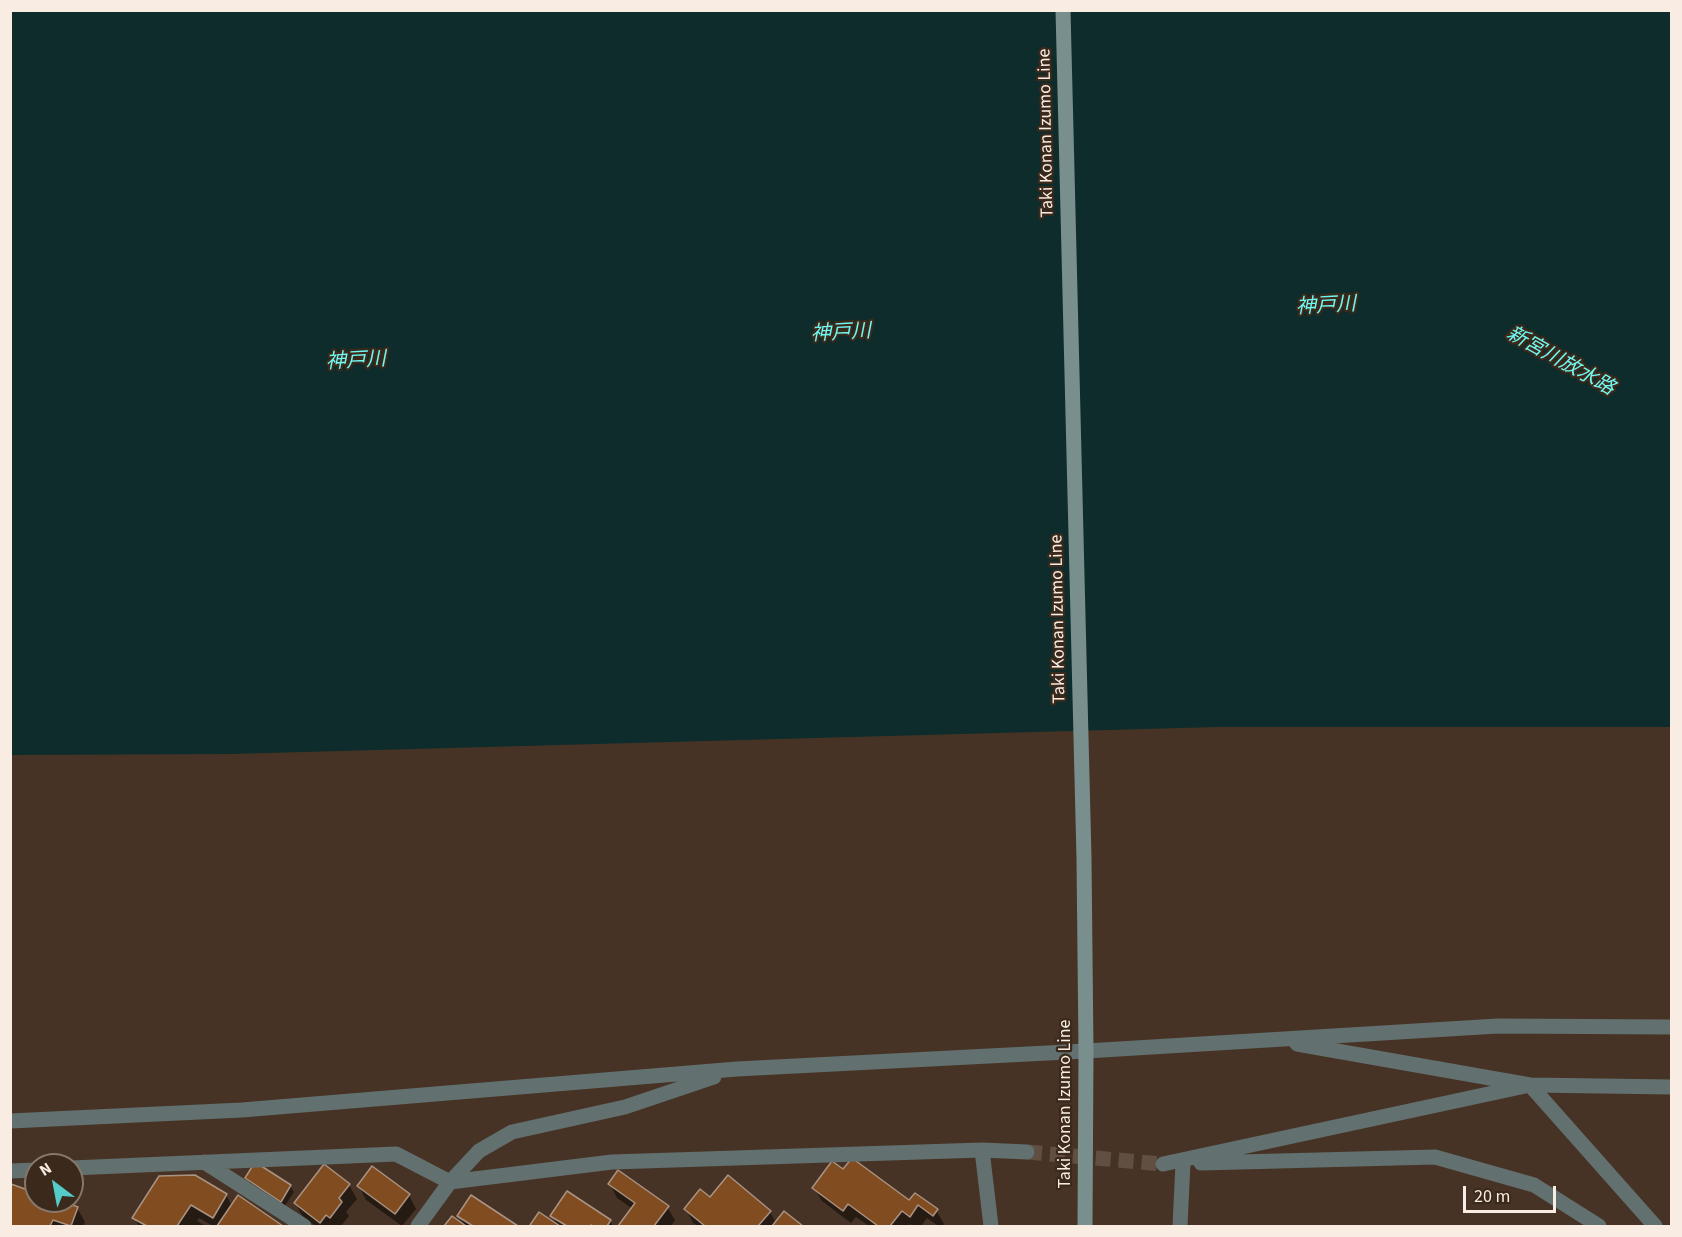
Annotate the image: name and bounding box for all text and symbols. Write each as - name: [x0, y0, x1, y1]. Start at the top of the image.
- street label: Taki Konan Izumo Line: [1035, 48, 1059, 218]
- water label: 神戸川: [1295, 293, 1357, 321]
- water label: 神戸川: [810, 320, 872, 348]
- water label: 新宮川放水路: [1502, 322, 1618, 402]
- water label: 神戸川: [325, 348, 387, 376]
- street label: Taki Konan Izumo Line: [1047, 534, 1071, 704]
- street label: Taki Konan Izumo Line: [1055, 1020, 1077, 1188]
- north arrow: [24, 1153, 84, 1213]
- text: N: [35, 1157, 56, 1182]
- scale bar: [1466, 1174, 1559, 1212]
- text: 20 m: [1474, 1184, 1510, 1209]

